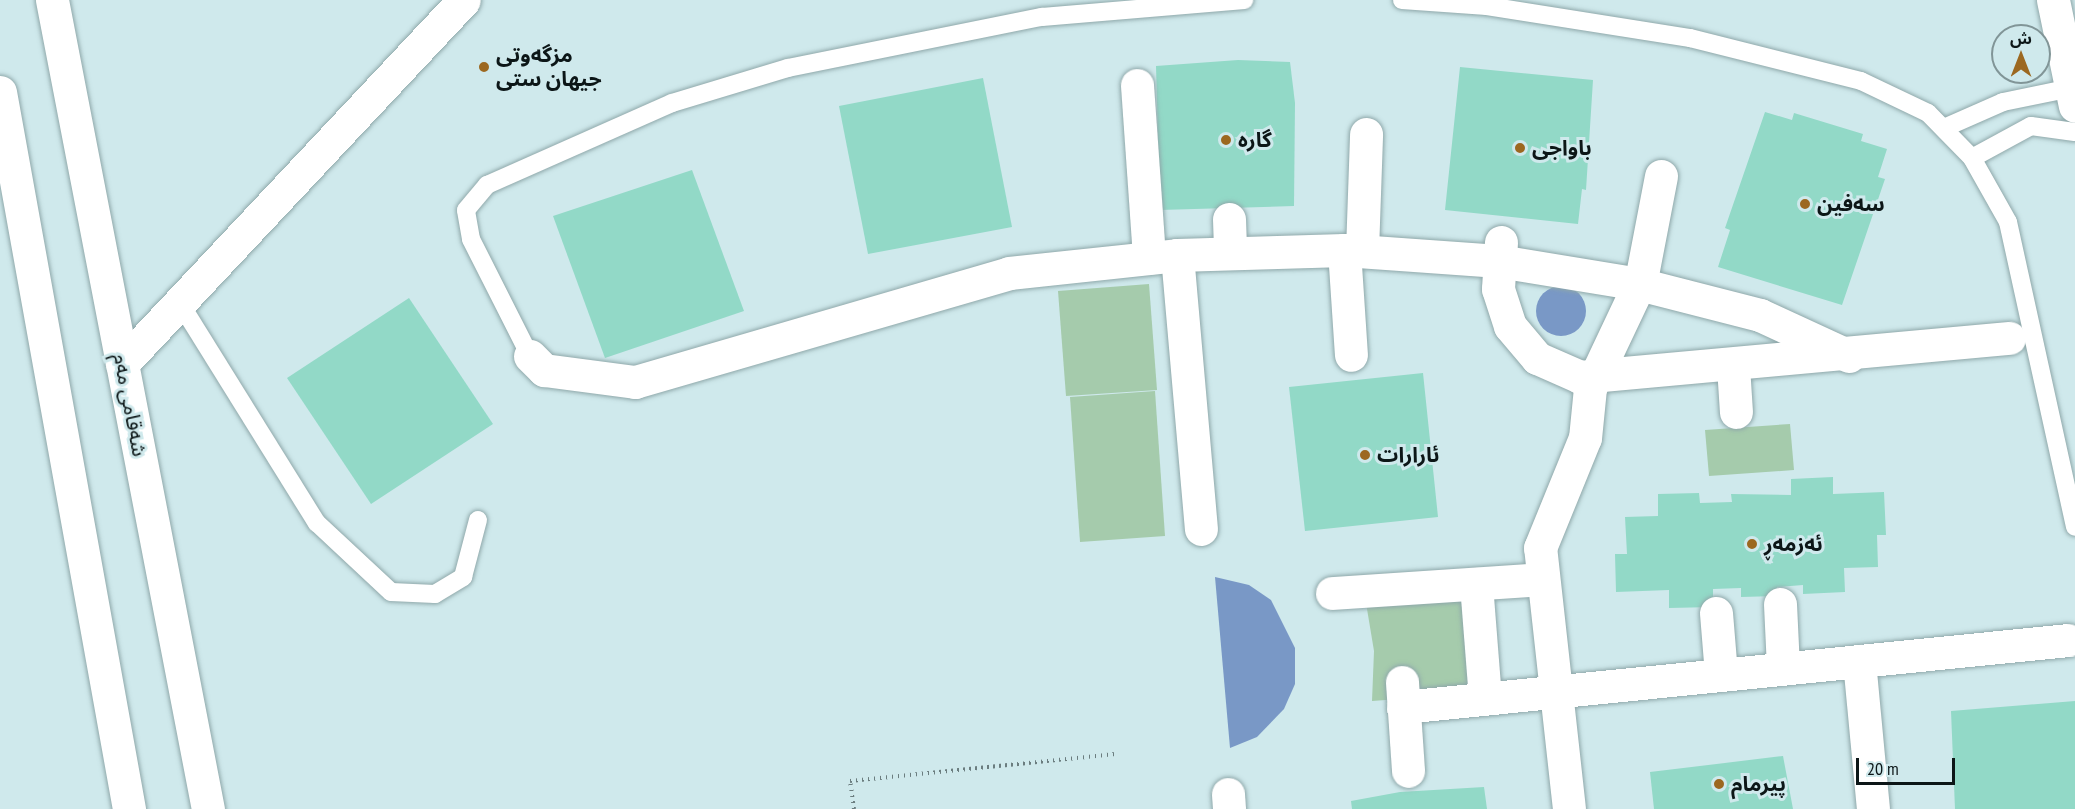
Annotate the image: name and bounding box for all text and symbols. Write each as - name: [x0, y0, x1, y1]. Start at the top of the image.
- north arrow: [1991, 24, 2051, 84]
- text: ش: [2010, 28, 2032, 48]
- place label: مزگەوتی جیهان ستی: [496, 42, 602, 92]
- marker: مزگەوتی جیهان ستی: [477, 60, 491, 74]
- place label: گارە: [1238, 127, 1272, 153]
- marker: گارە: [1219, 133, 1233, 147]
- place label: باواجی: [1532, 135, 1592, 161]
- marker: باواجی: [1513, 141, 1527, 155]
- place label: سەفین: [1817, 191, 1885, 217]
- marker: سەفین: [1798, 197, 1812, 211]
- street label: شەقامی مەم: [108, 351, 152, 459]
- place label: ئارارات: [1377, 442, 1439, 468]
- marker: ئارارات: [1358, 448, 1372, 462]
- place label: ئەزمەڕ: [1764, 531, 1823, 557]
- marker: ئەزمەڕ: [1745, 537, 1759, 551]
- scale bar: [1859, 746, 1958, 784]
- text: 20 m: [1867, 757, 1899, 780]
- place label: پیرمام: [1731, 771, 1786, 797]
- marker: پیرمام: [1712, 777, 1726, 791]

